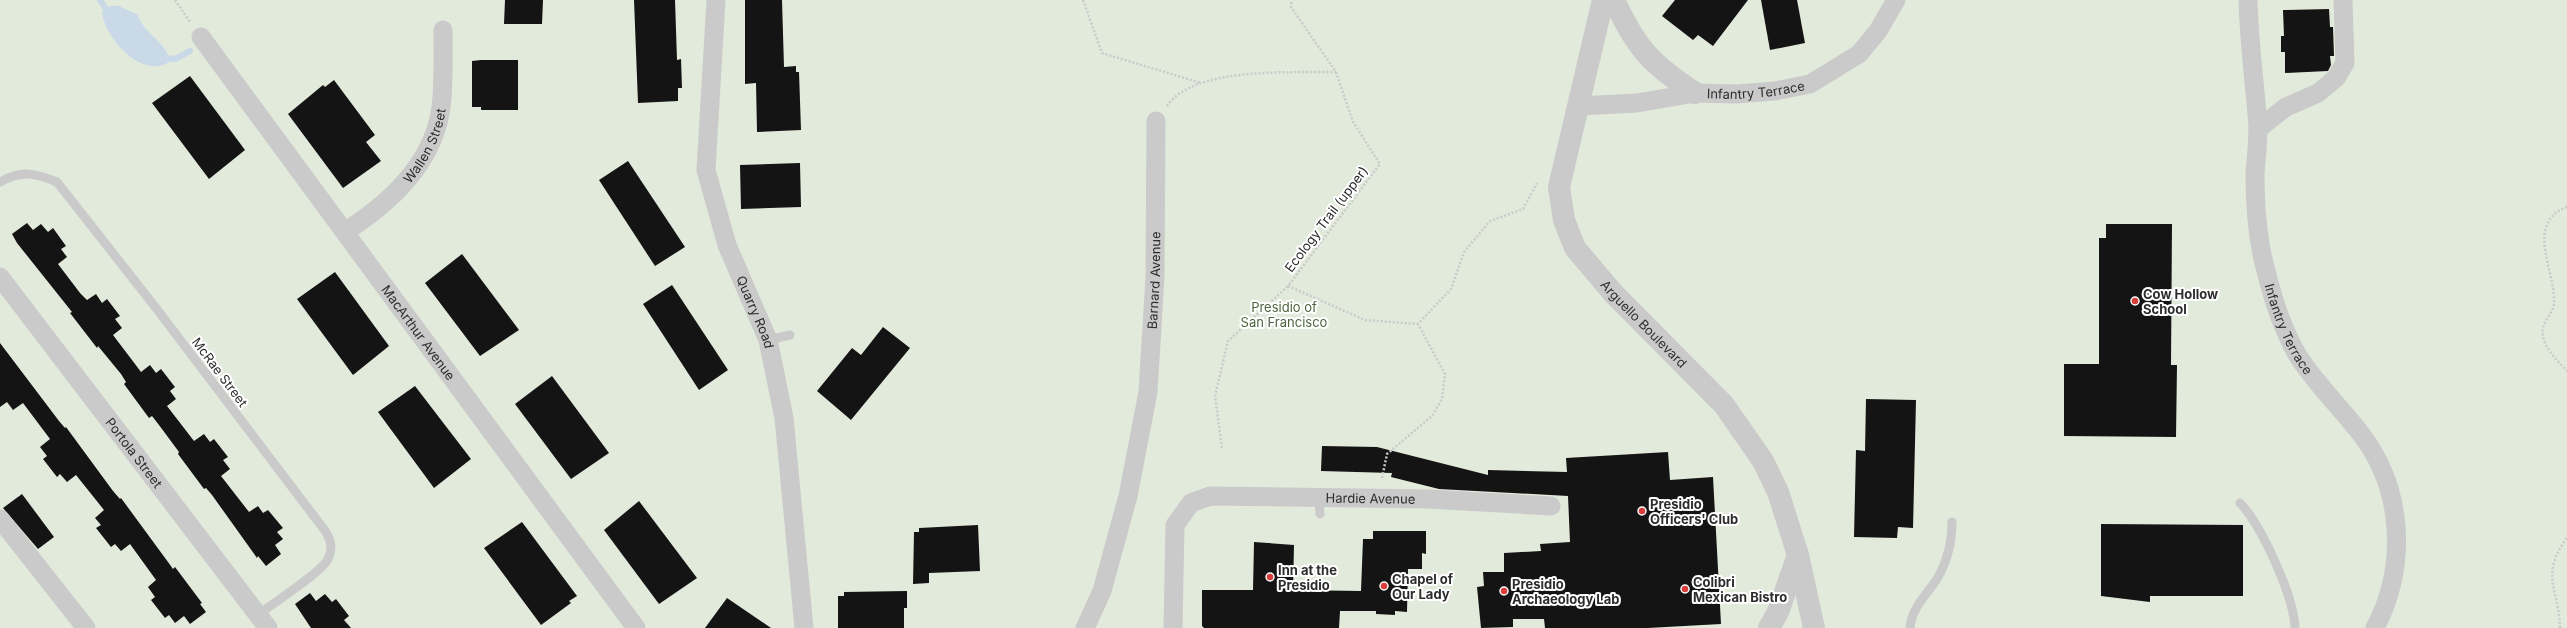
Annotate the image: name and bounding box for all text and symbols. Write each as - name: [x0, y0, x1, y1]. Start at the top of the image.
- street label: Infantry Terrace: [1707, 77, 1806, 102]
- street label: Wallen Street: [400, 107, 449, 186]
- street label: Ecology Trail (upper): [1281, 163, 1371, 275]
- street label: Barnard Avenue: [1144, 231, 1163, 330]
- street label: Quarry Road: [733, 273, 777, 350]
- street label: Arguello Boulevard: [1597, 277, 1690, 371]
- street label: MacArthur Avenue: [378, 282, 459, 383]
- street label: Infantry Terrace: [2262, 282, 2316, 378]
- place label: Cow Hollow School: [2143, 286, 2218, 317]
- marker: Cow Hollow School: [2130, 296, 2140, 306]
- park label: Presidio of San Francisco: [1241, 299, 1328, 330]
- street label: McRae Street: [189, 334, 251, 410]
- street label: Portola Street: [102, 414, 166, 491]
- street label: Hardie Avenue: [1326, 490, 1416, 507]
- place label: Presidio Officers' Club: [1650, 496, 1738, 527]
- marker: Presidio Officers' Club: [1637, 506, 1647, 516]
- place label: Inn at the Presidio: [1278, 562, 1337, 593]
- place label: Chapel of Our Lady: [1392, 571, 1454, 602]
- marker: Inn at the Presidio: [1265, 572, 1275, 582]
- place label: Colibri Mexican Bistro: [1693, 574, 1787, 605]
- place label: Presidio Archaeology Lab: [1512, 576, 1619, 607]
- marker: Chapel of Our Lady: [1379, 581, 1389, 591]
- marker: Colibri Mexican Bistro: [1680, 584, 1690, 594]
- marker: Presidio Archaeology Lab: [1499, 586, 1509, 596]

